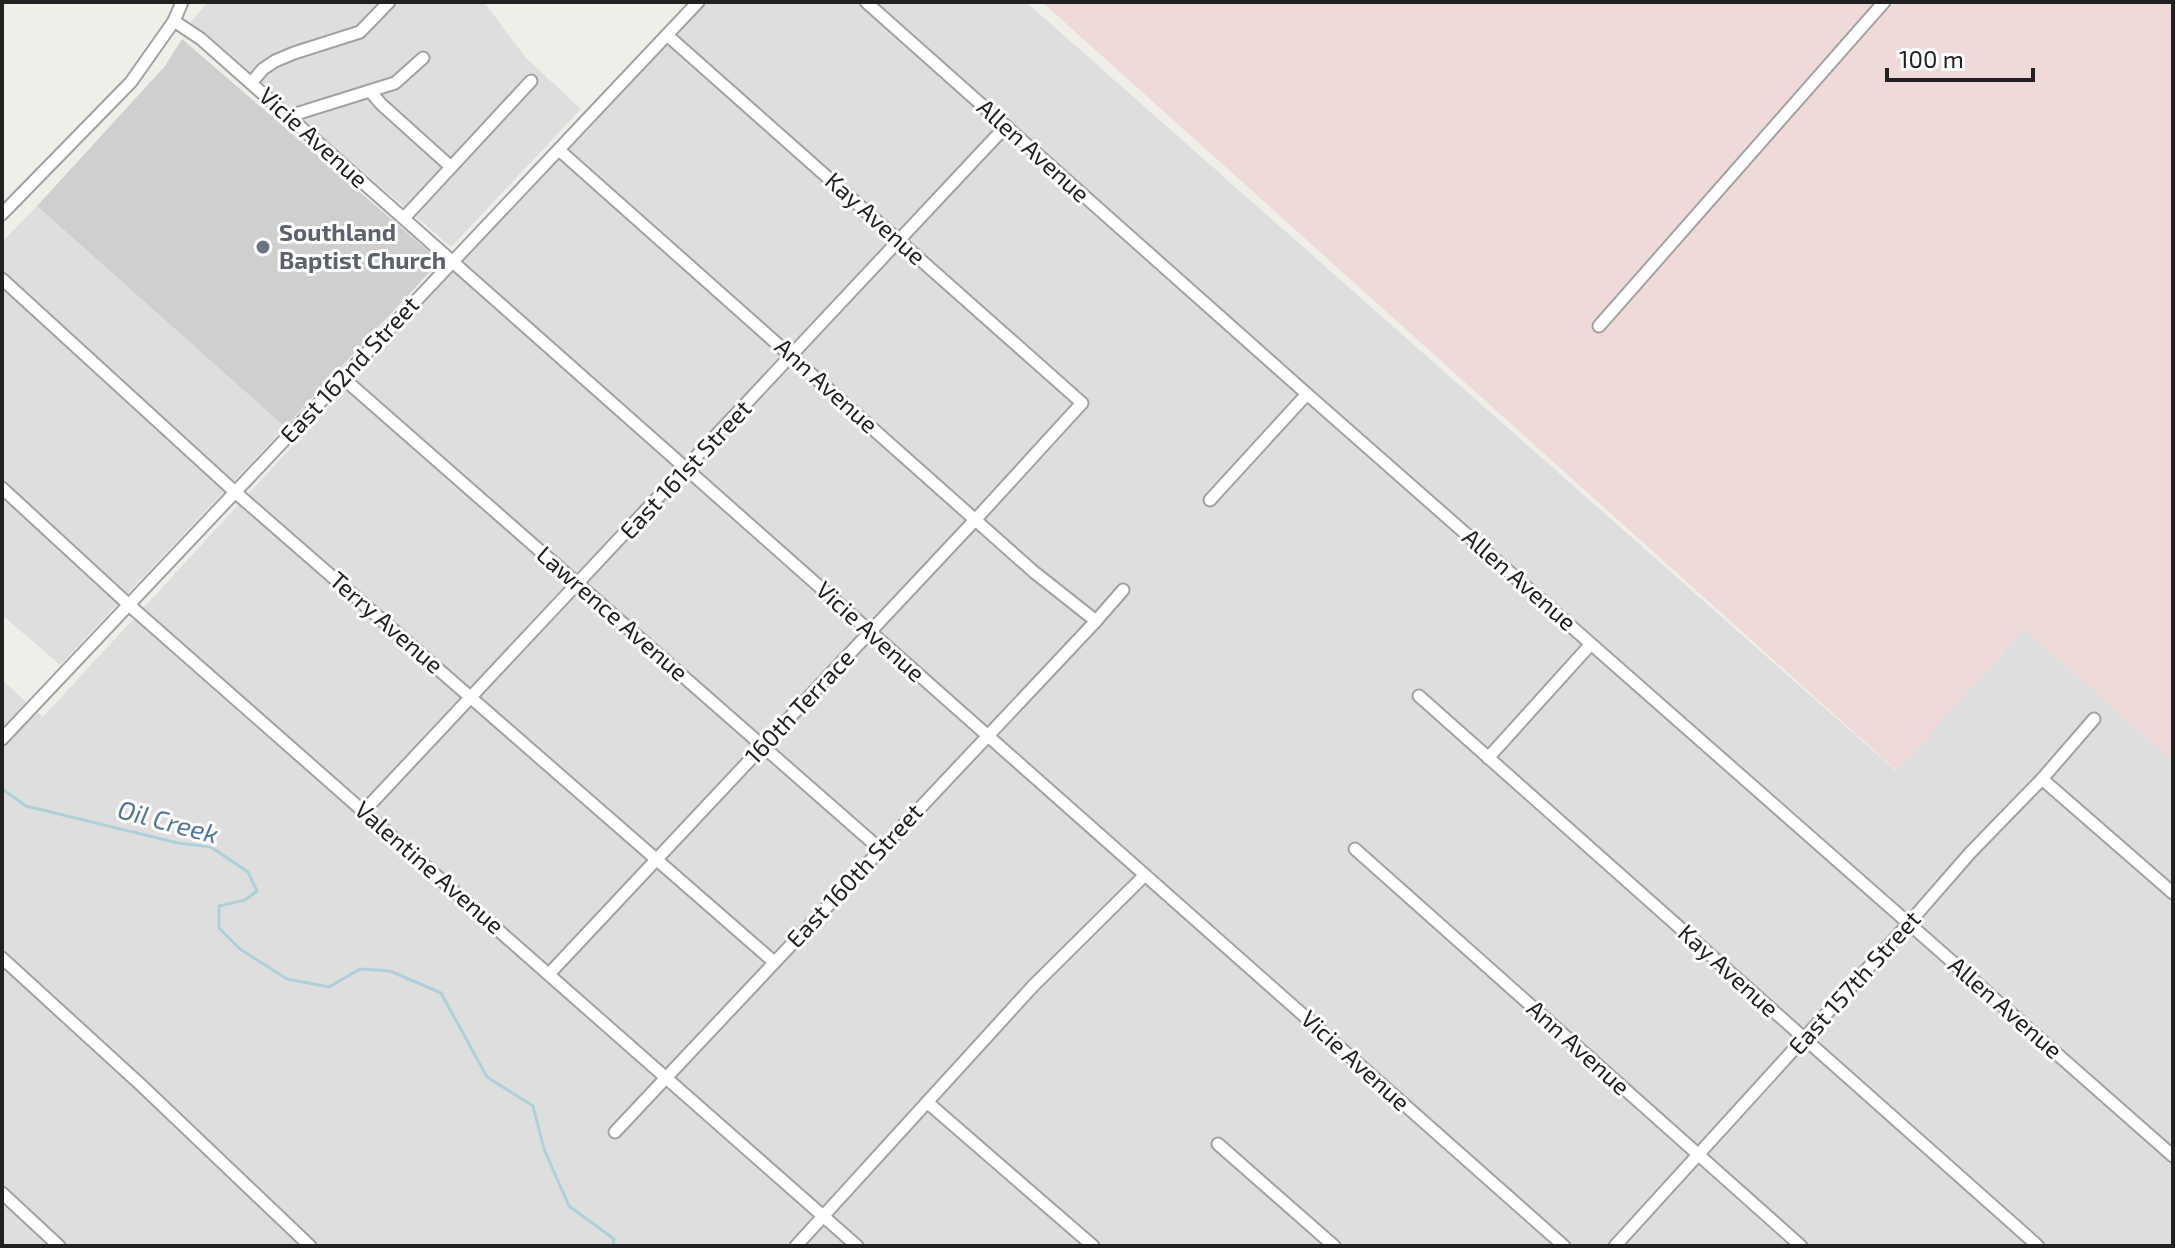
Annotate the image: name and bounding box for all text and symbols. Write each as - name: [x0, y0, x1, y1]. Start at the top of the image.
- scale bar: [1887, 32, 2033, 82]
- text: 100 m: [1899, 44, 1964, 73]
- street label: Vicie Avenue: [254, 80, 374, 193]
- street label: Allen Avenue: [972, 92, 1096, 208]
- street label: Kay Avenue: [820, 165, 932, 270]
- place label: Southland Baptist Church: [279, 217, 446, 274]
- marker: Southland Baptist Church: [254, 238, 272, 256]
- street label: East 162nd Street: [274, 290, 424, 448]
- street label: Ann Avenue: [770, 331, 884, 438]
- street label: East 161st Street: [613, 393, 757, 545]
- street label: Allen Avenue: [1457, 522, 1583, 636]
- street label: Lawrence Avenue: [531, 539, 695, 686]
- street label: Terry Avenue: [324, 565, 450, 679]
- street label: Vicie Avenue: [811, 574, 931, 687]
- street label: 160th Terrace: [738, 642, 860, 769]
- water label: Oil Creek: [115, 792, 222, 849]
- street label: Valentine Avenue: [349, 794, 511, 940]
- street label: East 160th Street: [780, 797, 928, 953]
- street label: East 157th Street: [1782, 904, 1926, 1060]
- street label: Kay Avenue: [1673, 917, 1785, 1022]
- street label: Allen Avenue: [1943, 950, 2069, 1064]
- street label: Ann Avenue: [1522, 993, 1636, 1100]
- street label: Vicie Avenue: [1296, 1003, 1416, 1116]

